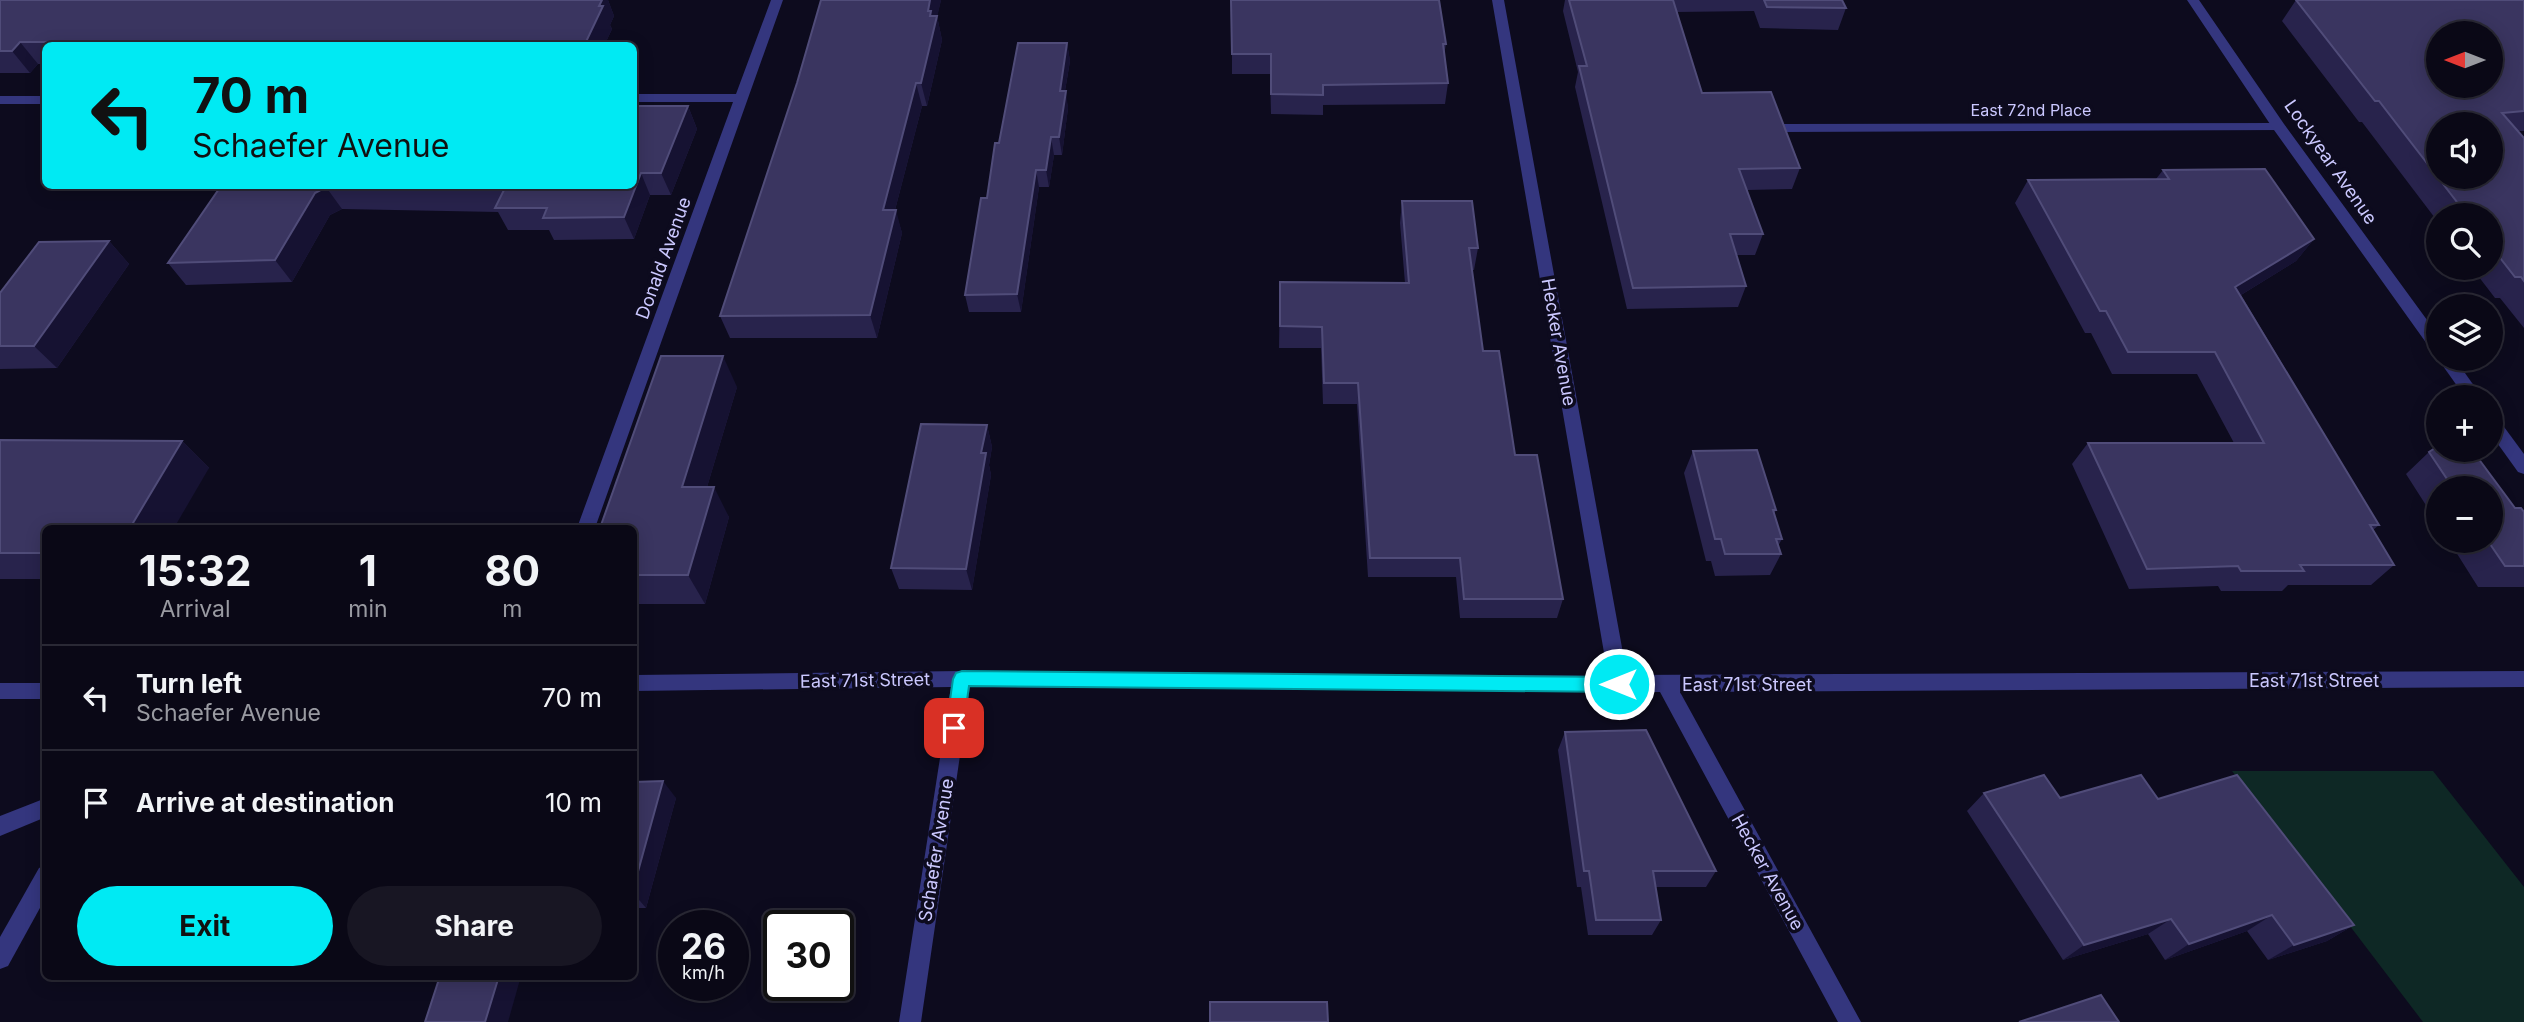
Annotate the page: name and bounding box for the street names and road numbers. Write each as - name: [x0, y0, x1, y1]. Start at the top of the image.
- street label: Lockyear Avenue: [2280, 96, 2382, 228]
- street label: East 72nd Place: [1971, 100, 2091, 120]
- street label: Donald Avenue: [631, 194, 695, 322]
- street label: Hecker Avenue: [1537, 277, 1581, 407]
- street label: East 71st Street: [800, 668, 930, 692]
- street label: East 71st Street: [2249, 670, 2379, 691]
- street label: East 71st Street: [1682, 674, 1812, 695]
- street label: Schaefer Avenue: [914, 777, 958, 923]
- street label: Hecker Avenue: [1727, 810, 1809, 934]

